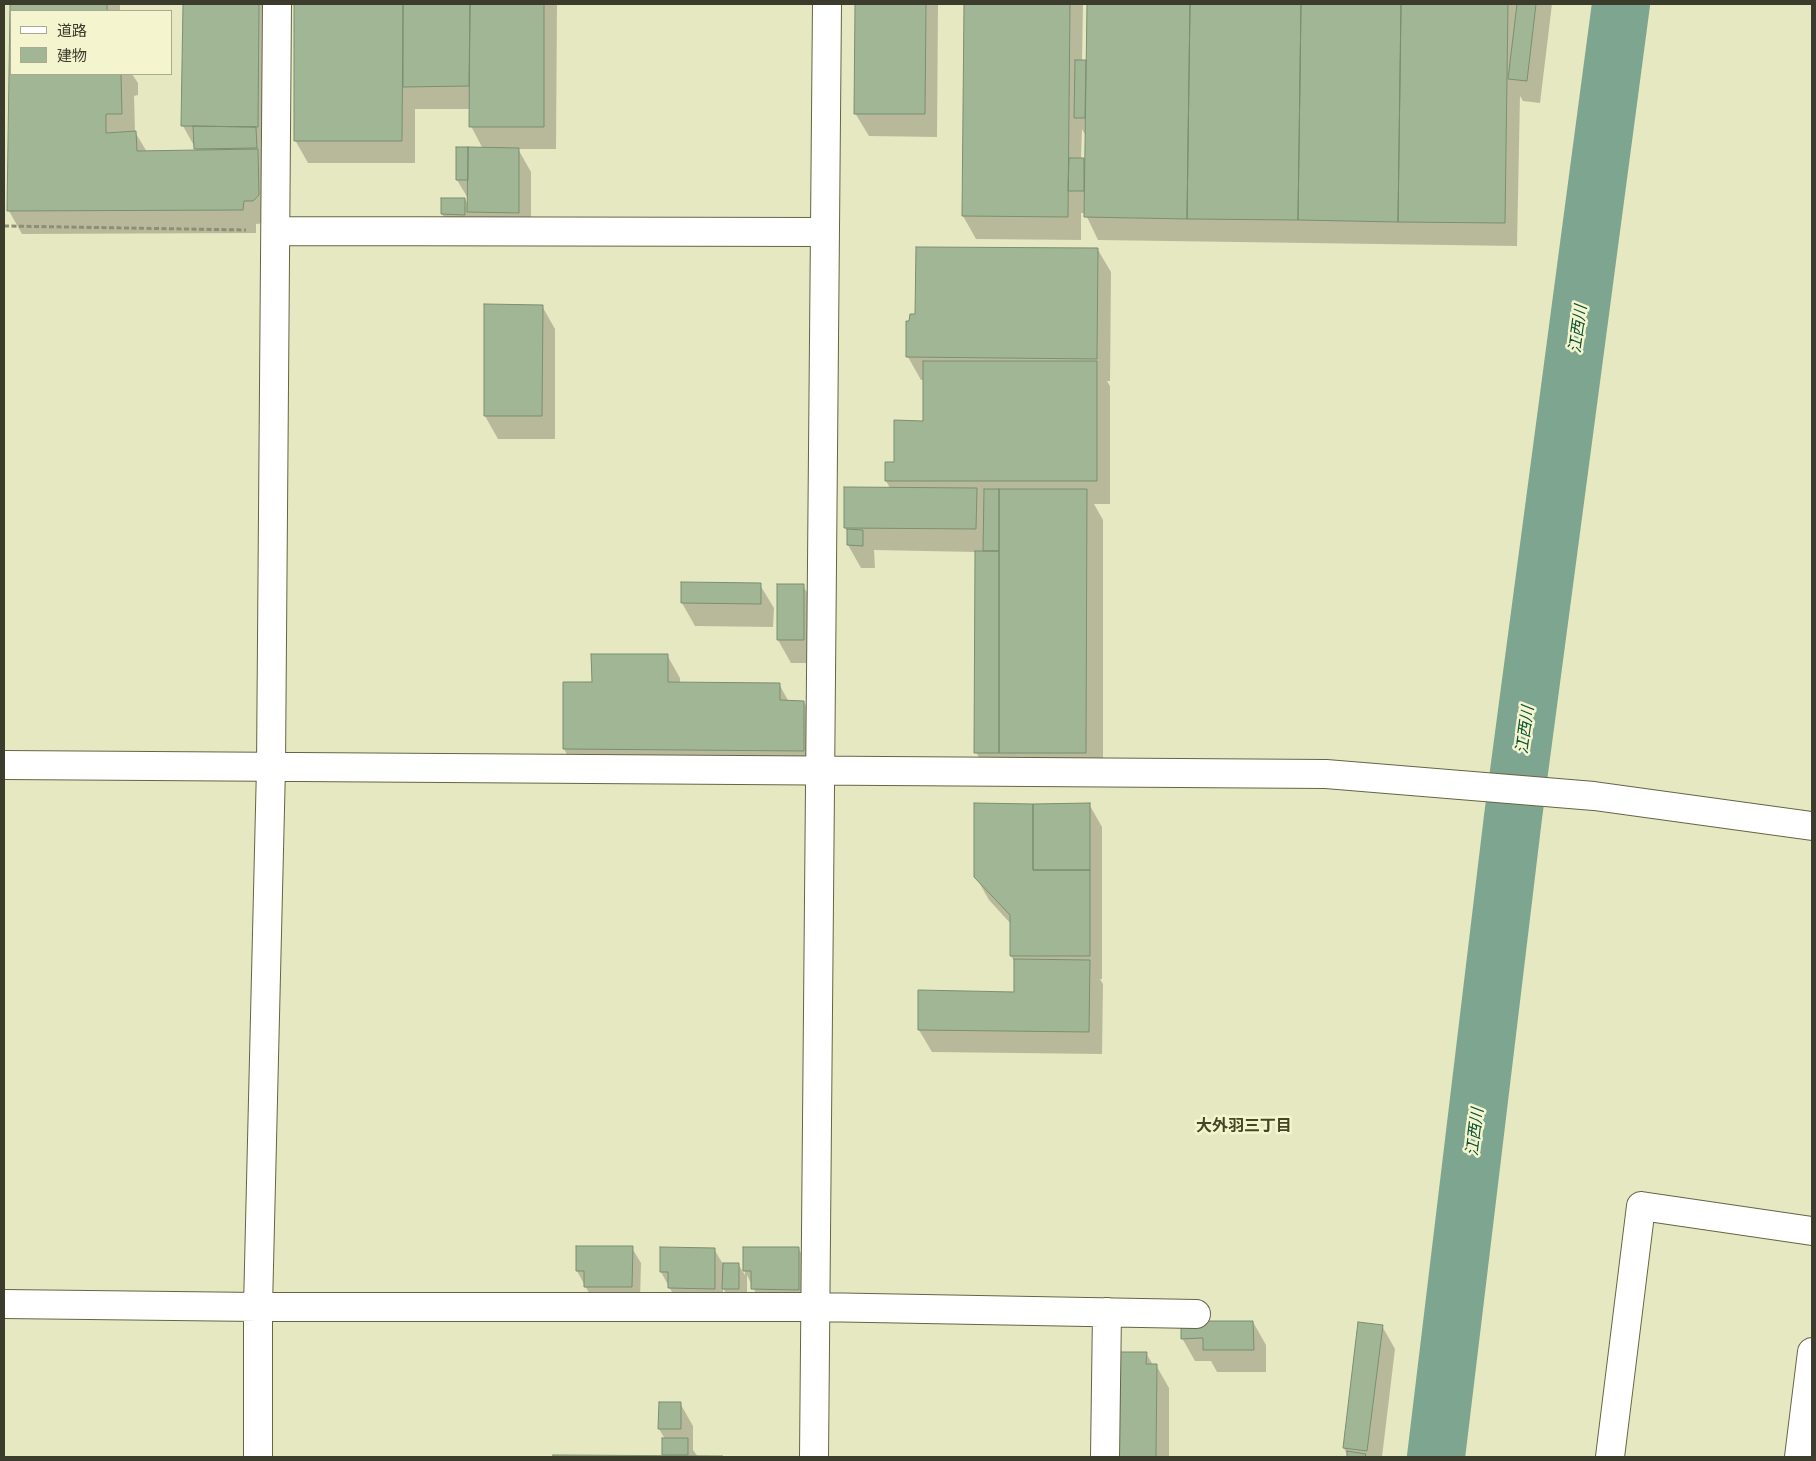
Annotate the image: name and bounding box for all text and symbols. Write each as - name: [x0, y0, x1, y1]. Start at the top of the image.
- legend: [10, 10, 172, 75]
- text: 道路: [57, 22, 87, 39]
- text: 建物: [57, 47, 87, 64]
- water label: 江西川: [1565, 304, 1591, 354]
- water label: 江西川: [1512, 705, 1538, 755]
- water label: 江西川: [1463, 1107, 1487, 1157]
- district label: 大外羽三丁目: [1196, 1116, 1292, 1136]

